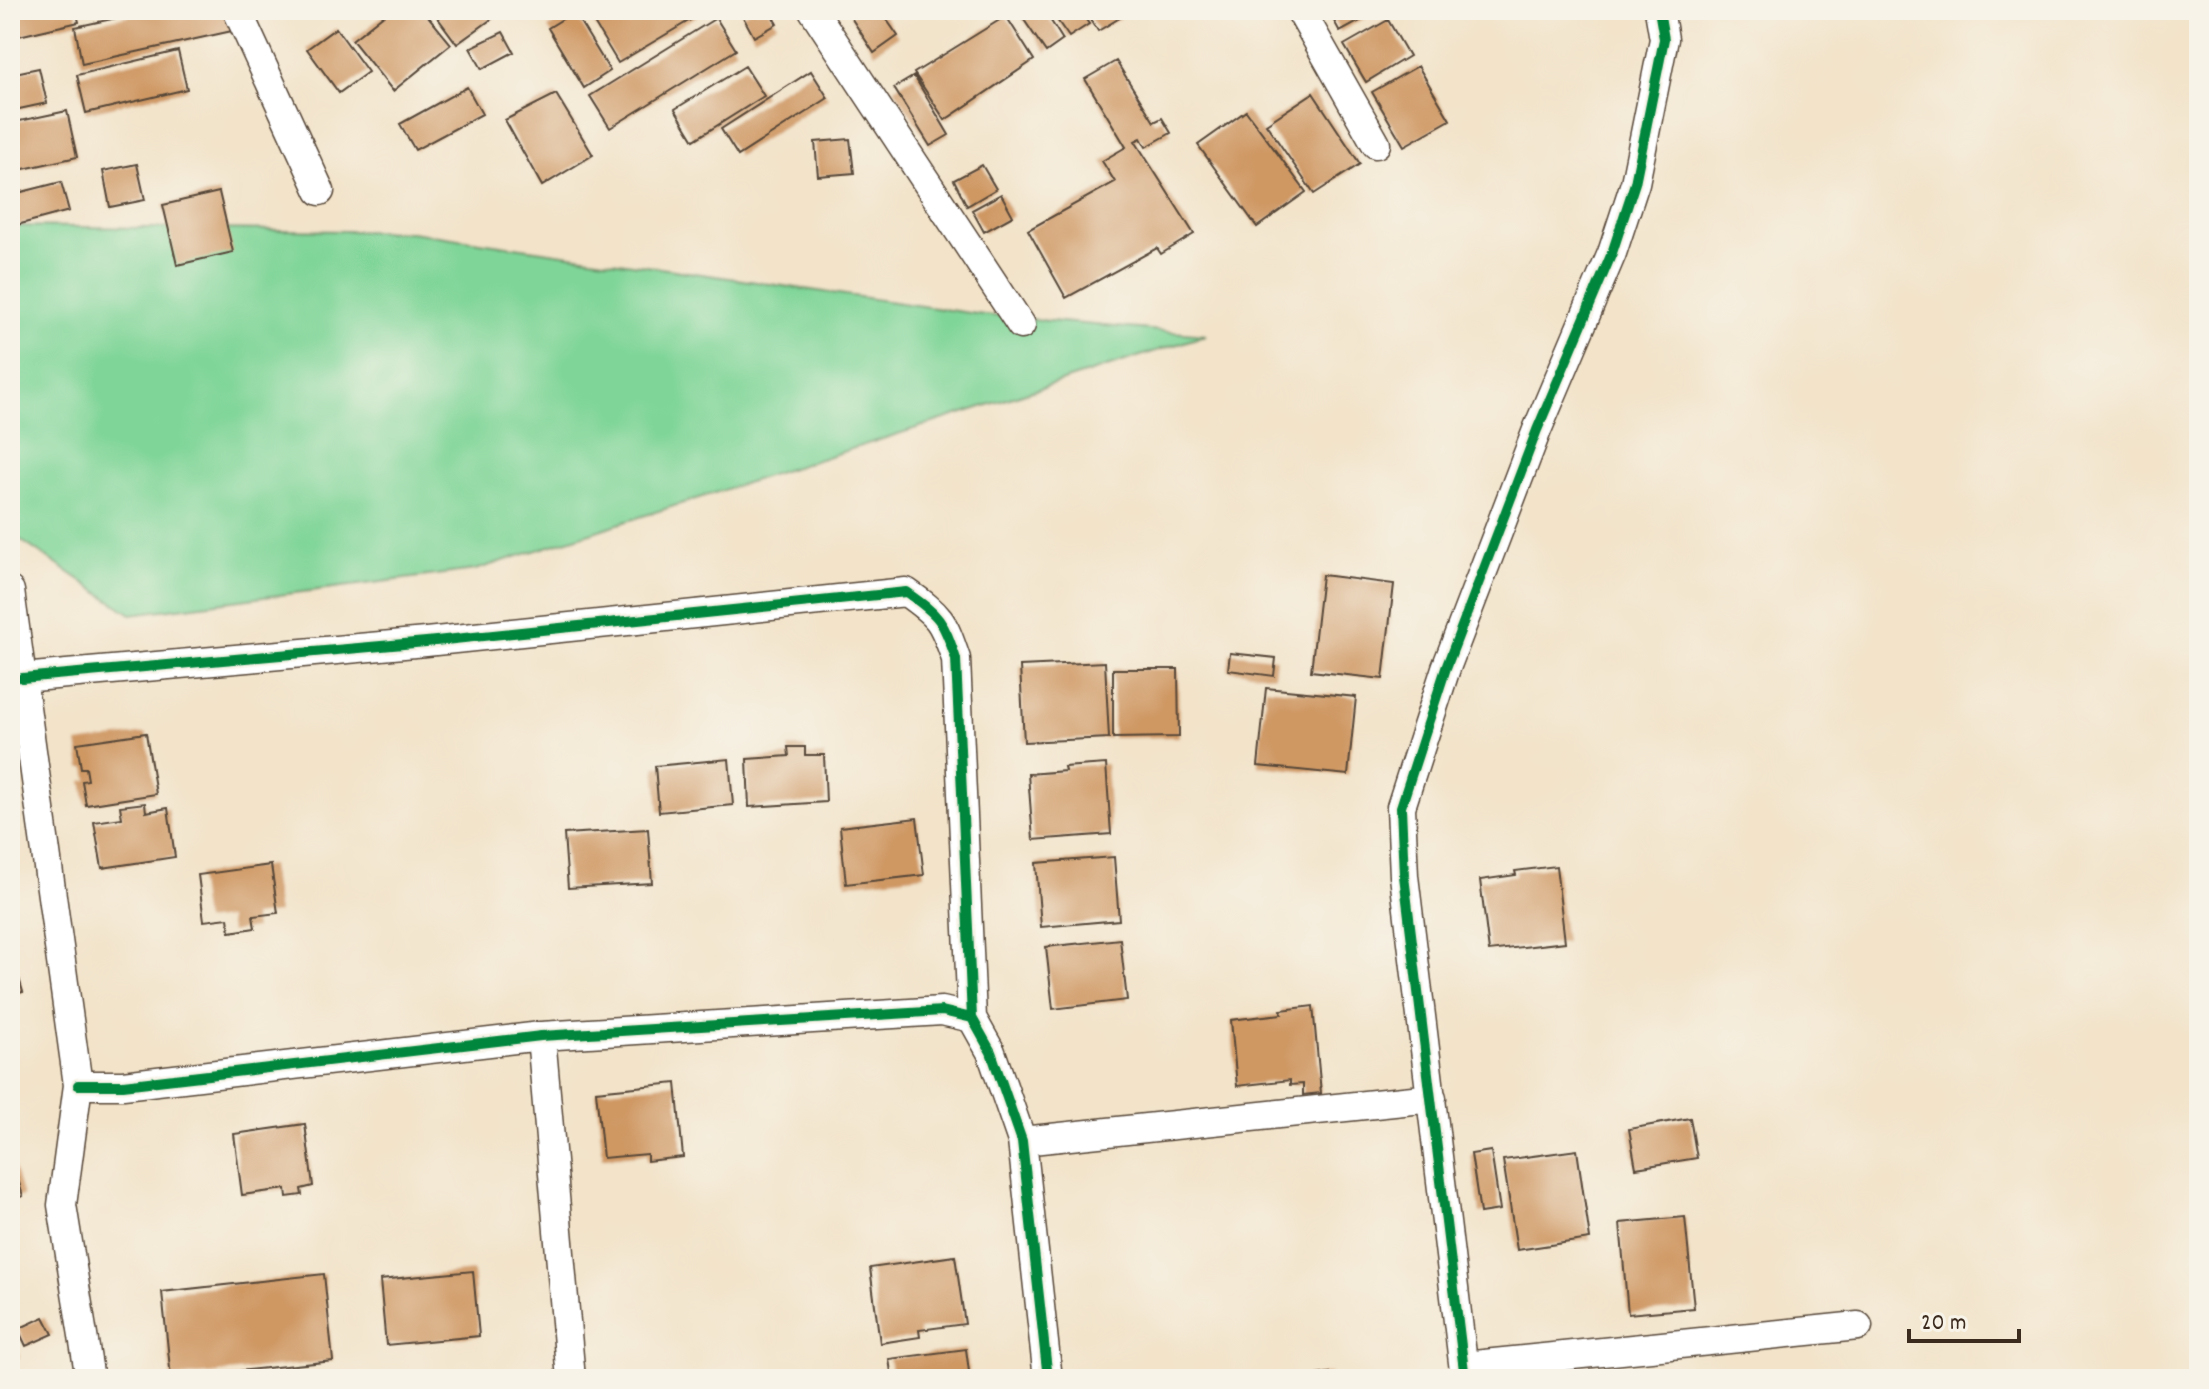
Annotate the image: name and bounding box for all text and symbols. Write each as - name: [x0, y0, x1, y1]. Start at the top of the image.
- scale bar: [1909, 1293, 2019, 1343]
- text: 20 m: [1921, 1307, 1967, 1341]

